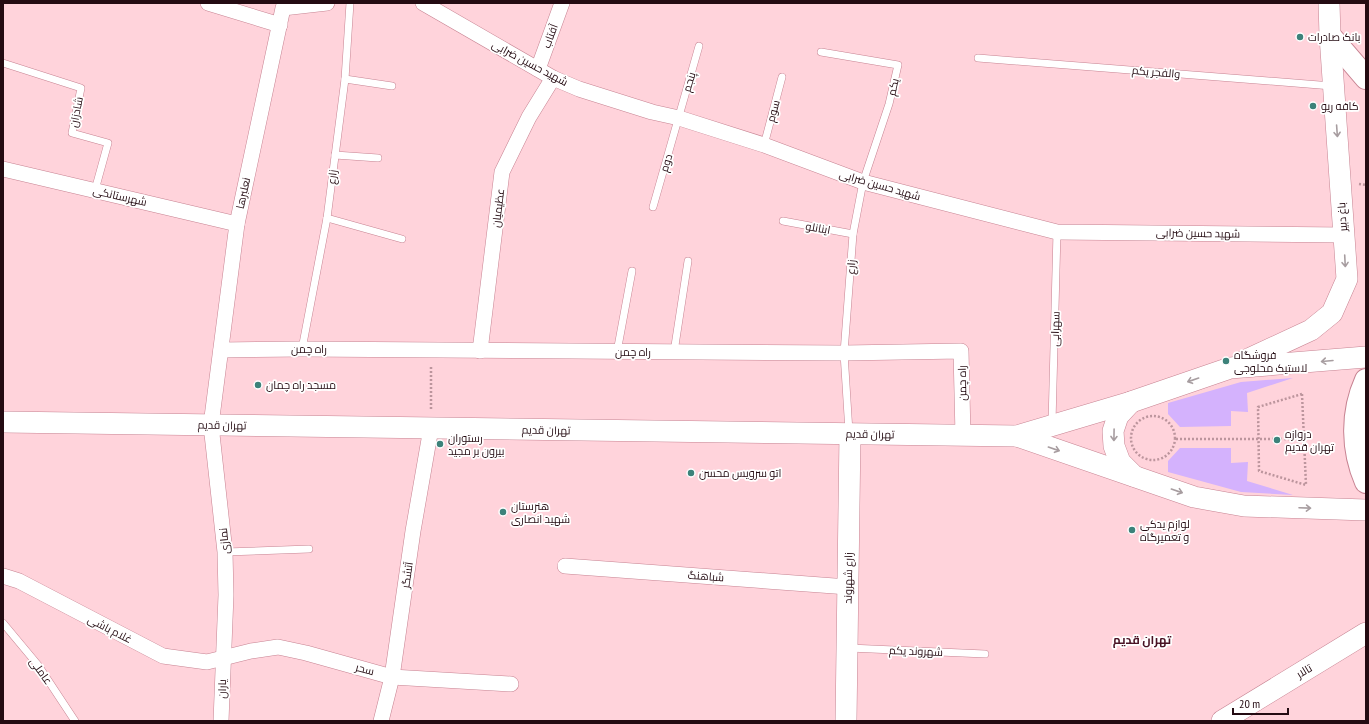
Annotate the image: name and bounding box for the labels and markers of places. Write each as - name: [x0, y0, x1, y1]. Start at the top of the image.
- place label: بانک صادرات: [1308, 30, 1361, 44]
- marker: بانک صادرات: [1295, 32, 1305, 42]
- place label: کافه ریو: [1321, 99, 1359, 113]
- marker: کافه ریو: [1308, 101, 1318, 111]
- place label: فروشگاه لاستیک محلوجی: [1234, 348, 1307, 375]
- marker: فروشگاه لاستیک محلوجی: [1221, 356, 1231, 366]
- place label: مسجد راه چمان: [266, 378, 336, 392]
- marker: مسجد راه چمان: [253, 380, 263, 390]
- place label: دروازه تهران قدیم: [1285, 427, 1334, 455]
- place label: رستوران بیرون بر مجید: [448, 431, 505, 458]
- marker: دروازه تهران قدیم: [1272, 435, 1282, 445]
- marker: رستوران بیرون بر مجید: [435, 439, 445, 449]
- place label: اتو سرویس محسن: [699, 466, 781, 480]
- marker: اتو سرویس محسن: [686, 468, 696, 478]
- place label: هنرستان شهید انصاری: [511, 499, 570, 526]
- marker: هنرستان شهید انصاری: [498, 507, 508, 517]
- place label: لوازم یدکی و تعمیرگاه: [1140, 517, 1190, 544]
- marker: لوازم یدکی و تعمیرگاه: [1127, 525, 1137, 535]

